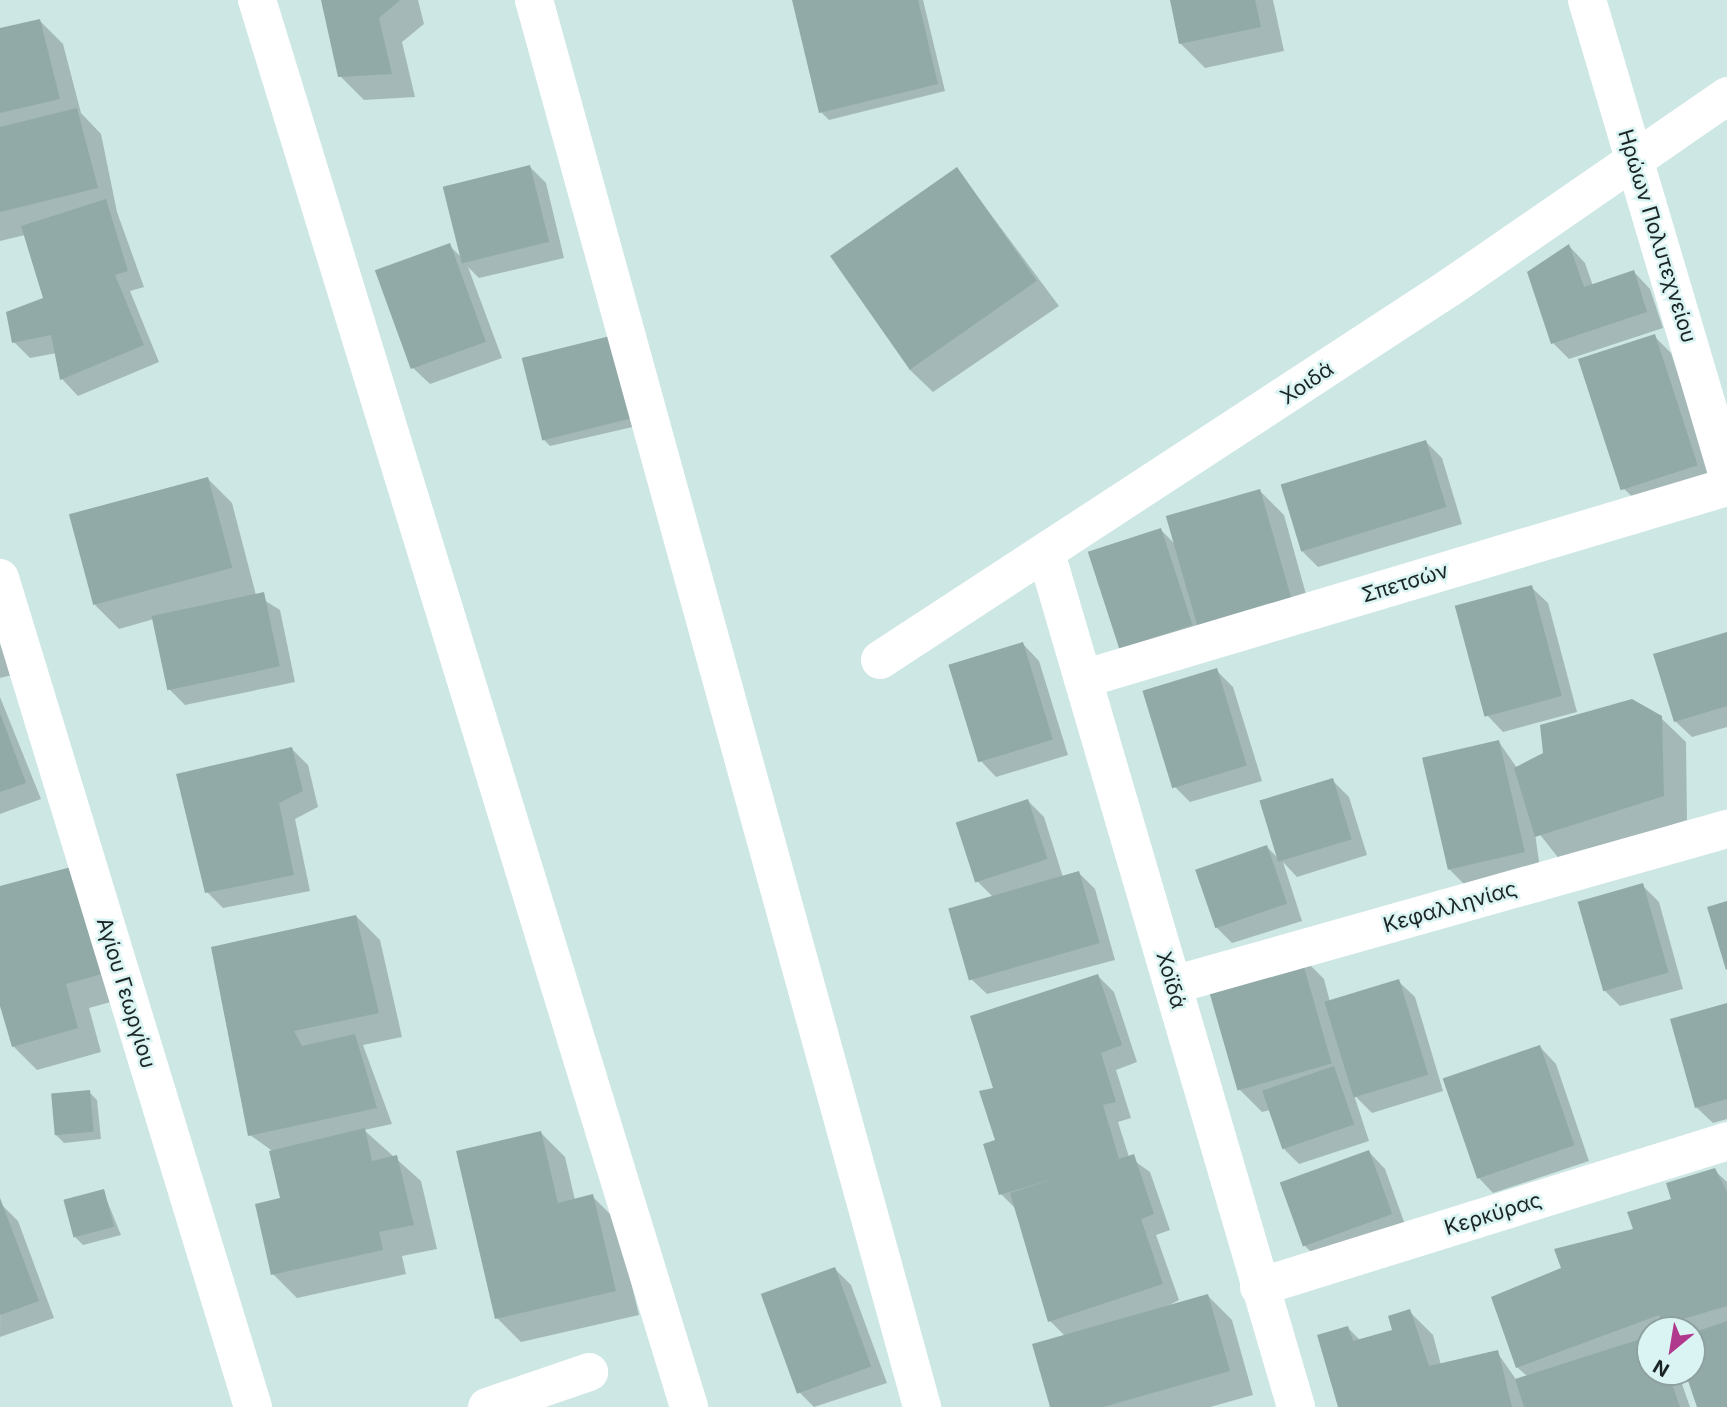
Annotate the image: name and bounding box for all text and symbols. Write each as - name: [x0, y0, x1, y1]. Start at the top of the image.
- street label: Ηρώων Πολυτεχνείου: [1612, 126, 1702, 346]
- street label: Χοιδά: [1276, 356, 1338, 410]
- street label: Σπετσών: [1359, 558, 1451, 608]
- street label: Κεφαλληνίας: [1380, 876, 1520, 938]
- street label: Αγίου Γεωργίου: [91, 915, 161, 1071]
- street label: Χοϊδά: [1151, 948, 1191, 1012]
- street label: Κερκύρας: [1441, 1187, 1545, 1241]
- north arrow: [1636, 1316, 1706, 1386]
- text: N: [1649, 1354, 1673, 1381]

